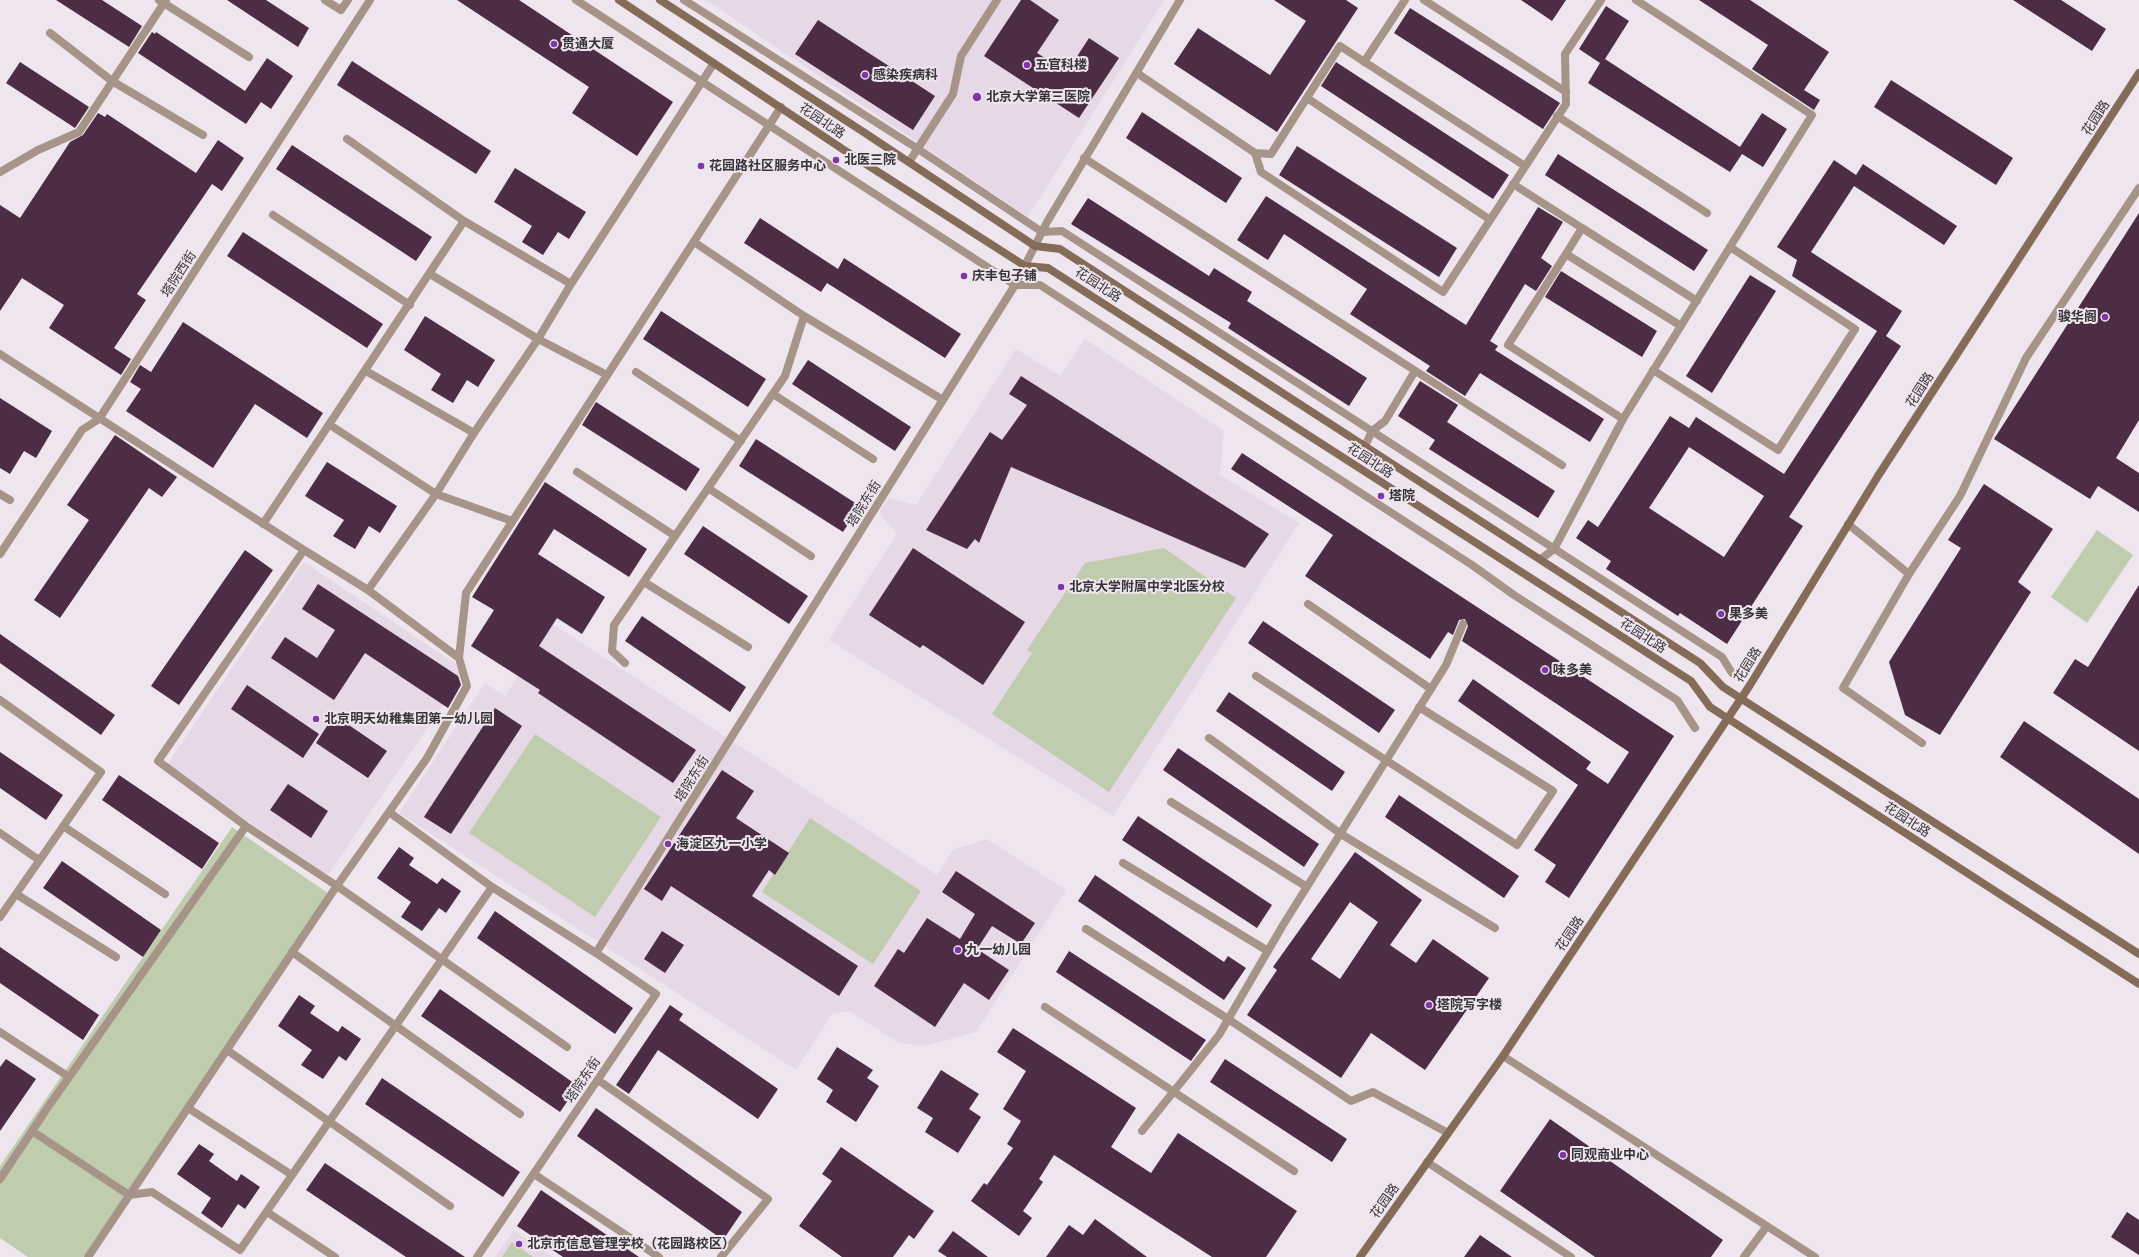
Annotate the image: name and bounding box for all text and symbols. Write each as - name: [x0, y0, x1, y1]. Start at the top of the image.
- place label: 贯通大厦: [562, 36, 614, 52]
- marker: 贯通大厦: [549, 39, 559, 49]
- place label: 五官科楼: [1035, 57, 1087, 73]
- marker: 五官科楼: [1022, 60, 1032, 70]
- place label: 感染疾病科: [873, 67, 938, 83]
- marker: 感染疾病科: [860, 70, 870, 80]
- place label: 北京大学第三医院: [986, 89, 1090, 105]
- marker: 北京大学第三医院: [971, 91, 983, 103]
- street label: 花园路: [2079, 97, 2113, 139]
- street label: 花园北路: [796, 100, 848, 142]
- place label: 北医三院: [844, 152, 896, 168]
- marker: 北医三院: [831, 155, 841, 165]
- place label: 花园路社区服务中心: [709, 158, 826, 174]
- marker: 花园路社区服务中心: [696, 161, 706, 171]
- street label: 塔院西街: [158, 248, 200, 300]
- street label: 花园北路: [1072, 264, 1124, 306]
- place label: 庆丰包子铺: [972, 268, 1037, 284]
- marker: 庆丰包子铺: [959, 271, 969, 281]
- place label: 骏华阁: [2058, 309, 2097, 325]
- marker: 骏华阁: [2100, 312, 2110, 322]
- street label: 花园路: [1903, 369, 1937, 411]
- street label: 花园北路: [1344, 440, 1396, 482]
- street label: 塔院东街: [844, 478, 884, 530]
- place label: 塔院: [1389, 488, 1415, 504]
- marker: 塔院: [1376, 491, 1386, 501]
- place label: 北京大学附属中学北医分校: [1069, 579, 1225, 595]
- marker: 北京大学附属中学北医分校: [1056, 582, 1066, 592]
- place label: 果多美: [1729, 606, 1768, 622]
- marker: 果多美: [1716, 609, 1726, 619]
- street label: 花园北路: [1617, 615, 1669, 657]
- street label: 花园路: [1731, 644, 1765, 686]
- place label: 味多美: [1553, 662, 1592, 678]
- marker: 味多美: [1540, 665, 1550, 675]
- place label: 北京明天幼稚集团第一幼儿园: [324, 711, 493, 727]
- marker: 北京明天幼稚集团第一幼儿园: [311, 714, 321, 724]
- street label: 塔院东街: [672, 753, 712, 805]
- street label: 花园北路: [1881, 799, 1933, 841]
- place label: 海淀区九一小学: [676, 836, 767, 852]
- marker: 海淀区九一小学: [663, 839, 673, 849]
- street label: 花园路: [1553, 913, 1587, 955]
- place label: 九一幼儿园: [966, 942, 1031, 958]
- marker: 九一幼儿园: [953, 945, 963, 955]
- place label: 塔院写字楼: [1437, 997, 1502, 1013]
- marker: 塔院写字楼: [1424, 1000, 1434, 1010]
- street label: 塔院东街: [562, 1054, 604, 1106]
- place label: 同观商业中心: [1571, 1147, 1649, 1163]
- marker: 同观商业中心: [1558, 1150, 1568, 1160]
- street label: 花园路: [1367, 1181, 1403, 1221]
- place label: 北京市信息管理学校（花园路校区）: [527, 1236, 735, 1252]
- marker: 北京市信息管理学校（花园路校区）: [514, 1239, 524, 1249]

